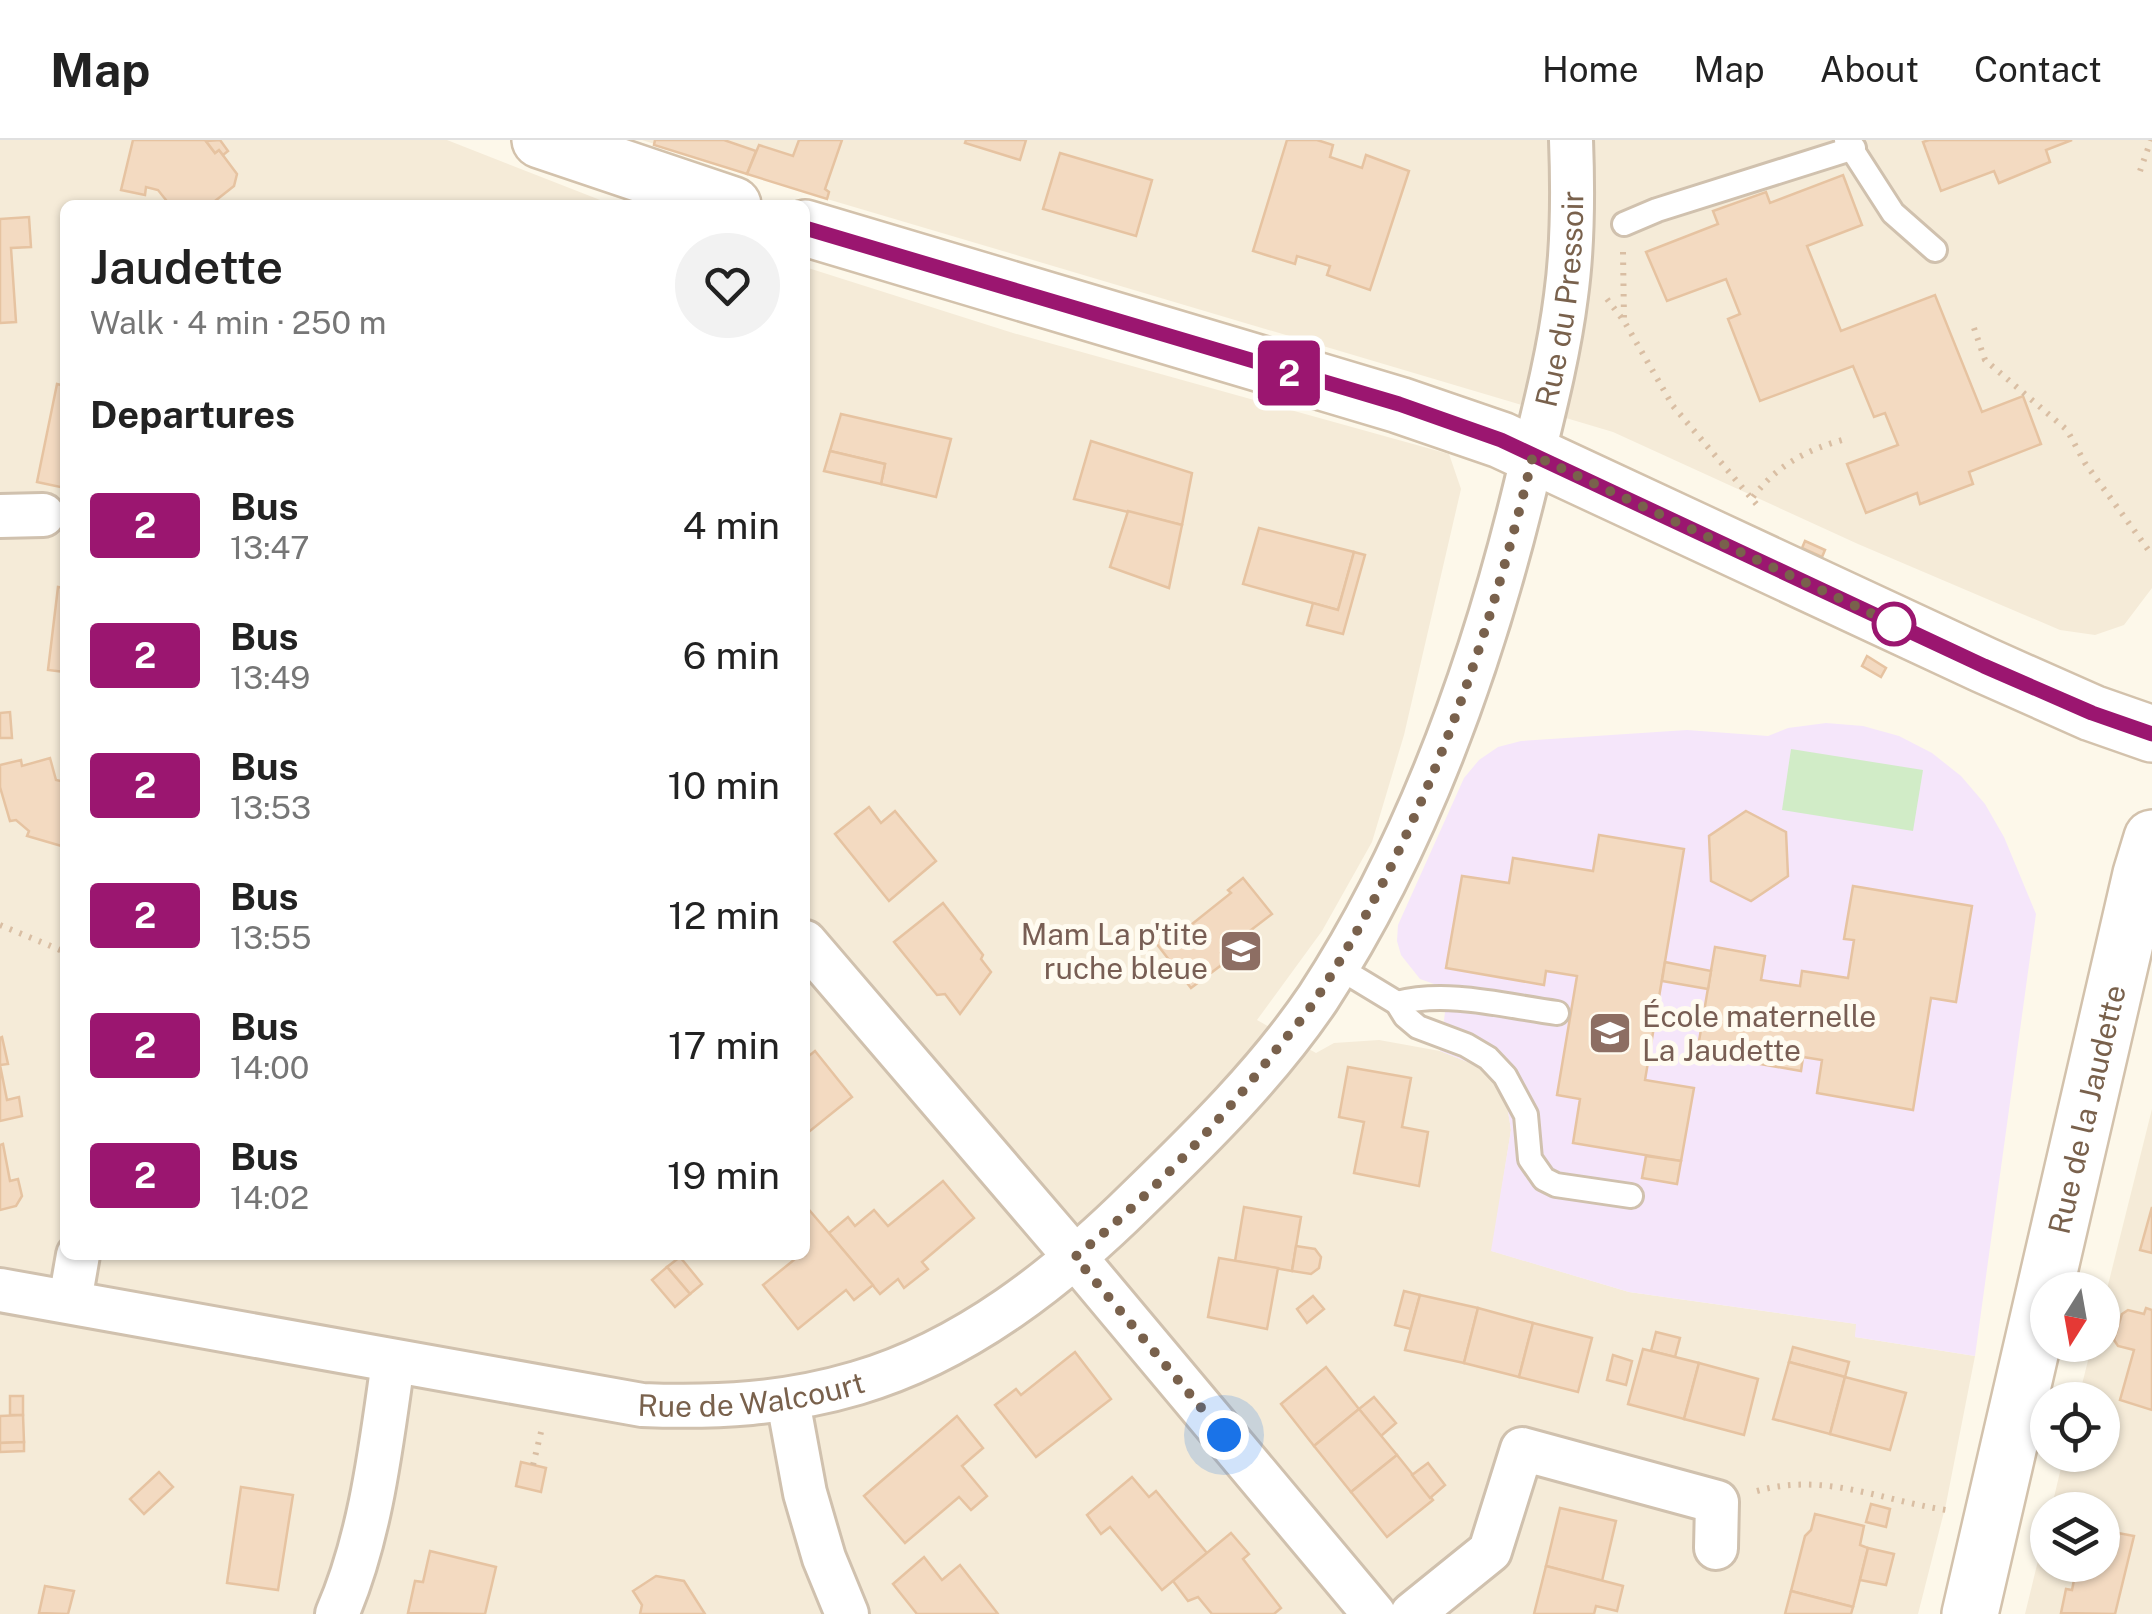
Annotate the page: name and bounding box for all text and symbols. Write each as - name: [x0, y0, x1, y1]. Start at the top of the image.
- text: Map: [50, 41, 150, 98]
- text: Home: [1542, 49, 1639, 90]
- text: Map: [1694, 49, 1765, 90]
- text: About: [1820, 49, 1919, 90]
- text: Contact: [1974, 49, 2102, 90]
- street label: Rue du Pressoir: [1527, 191, 1590, 410]
- button: heart: [675, 233, 780, 338]
- text: Jaudette: [90, 238, 283, 295]
- text: Walk · 4 min · 250 m: [90, 304, 386, 341]
- line badge: 2: [1256, 340, 1322, 406]
- text: 2: [1278, 353, 1300, 394]
- text: Departures: [90, 392, 295, 437]
- text: Bus: [230, 484, 299, 529]
- text: 4 min: [682, 503, 780, 548]
- text: 2: [134, 505, 156, 546]
- text: 13:47: [230, 529, 310, 566]
- unlabelled marker: [1873, 603, 1915, 645]
- text: Bus: [230, 614, 299, 659]
- text: 6 min: [683, 633, 780, 678]
- text: 2: [134, 635, 156, 676]
- text: 13:49: [230, 659, 310, 696]
- text: Bus: [230, 744, 299, 789]
- text: 10 min: [668, 763, 780, 808]
- text: 2: [134, 765, 156, 806]
- text: 13:53: [230, 789, 311, 826]
- text: Bus: [230, 874, 299, 919]
- text: 12 min: [668, 893, 780, 938]
- text: 2: [134, 895, 156, 936]
- place label: Mam La p'tite ruche bleue: [1021, 916, 1208, 986]
- text: 13:55: [230, 919, 311, 956]
- school or university icon: Mam La p'tite ruche bleue: [1218, 928, 1264, 974]
- street label: Rue de la Jaudette: [2040, 981, 2133, 1237]
- place label: École maternelle La Jaudette: [1642, 998, 1876, 1068]
- text: Bus: [230, 1004, 299, 1049]
- school or university icon: École maternelle La Jaudette: [1587, 1010, 1633, 1056]
- text: 17 min: [668, 1023, 780, 1068]
- text: 2: [134, 1025, 156, 1066]
- text: 14:00: [230, 1049, 309, 1086]
- text: Bus: [230, 1134, 299, 1179]
- text: 19 min: [667, 1153, 780, 1198]
- text: 2: [134, 1155, 156, 1196]
- text: 14:02: [230, 1179, 309, 1216]
- north arrow: [2030, 1272, 2120, 1362]
- map controls: [2030, 1272, 2120, 1582]
- street label: Rue de Walcourt: [637, 1364, 869, 1424]
- button: locate: [2030, 1382, 2120, 1472]
- your location: [1199, 1410, 1249, 1460]
- button: layers: [2030, 1492, 2120, 1582]

